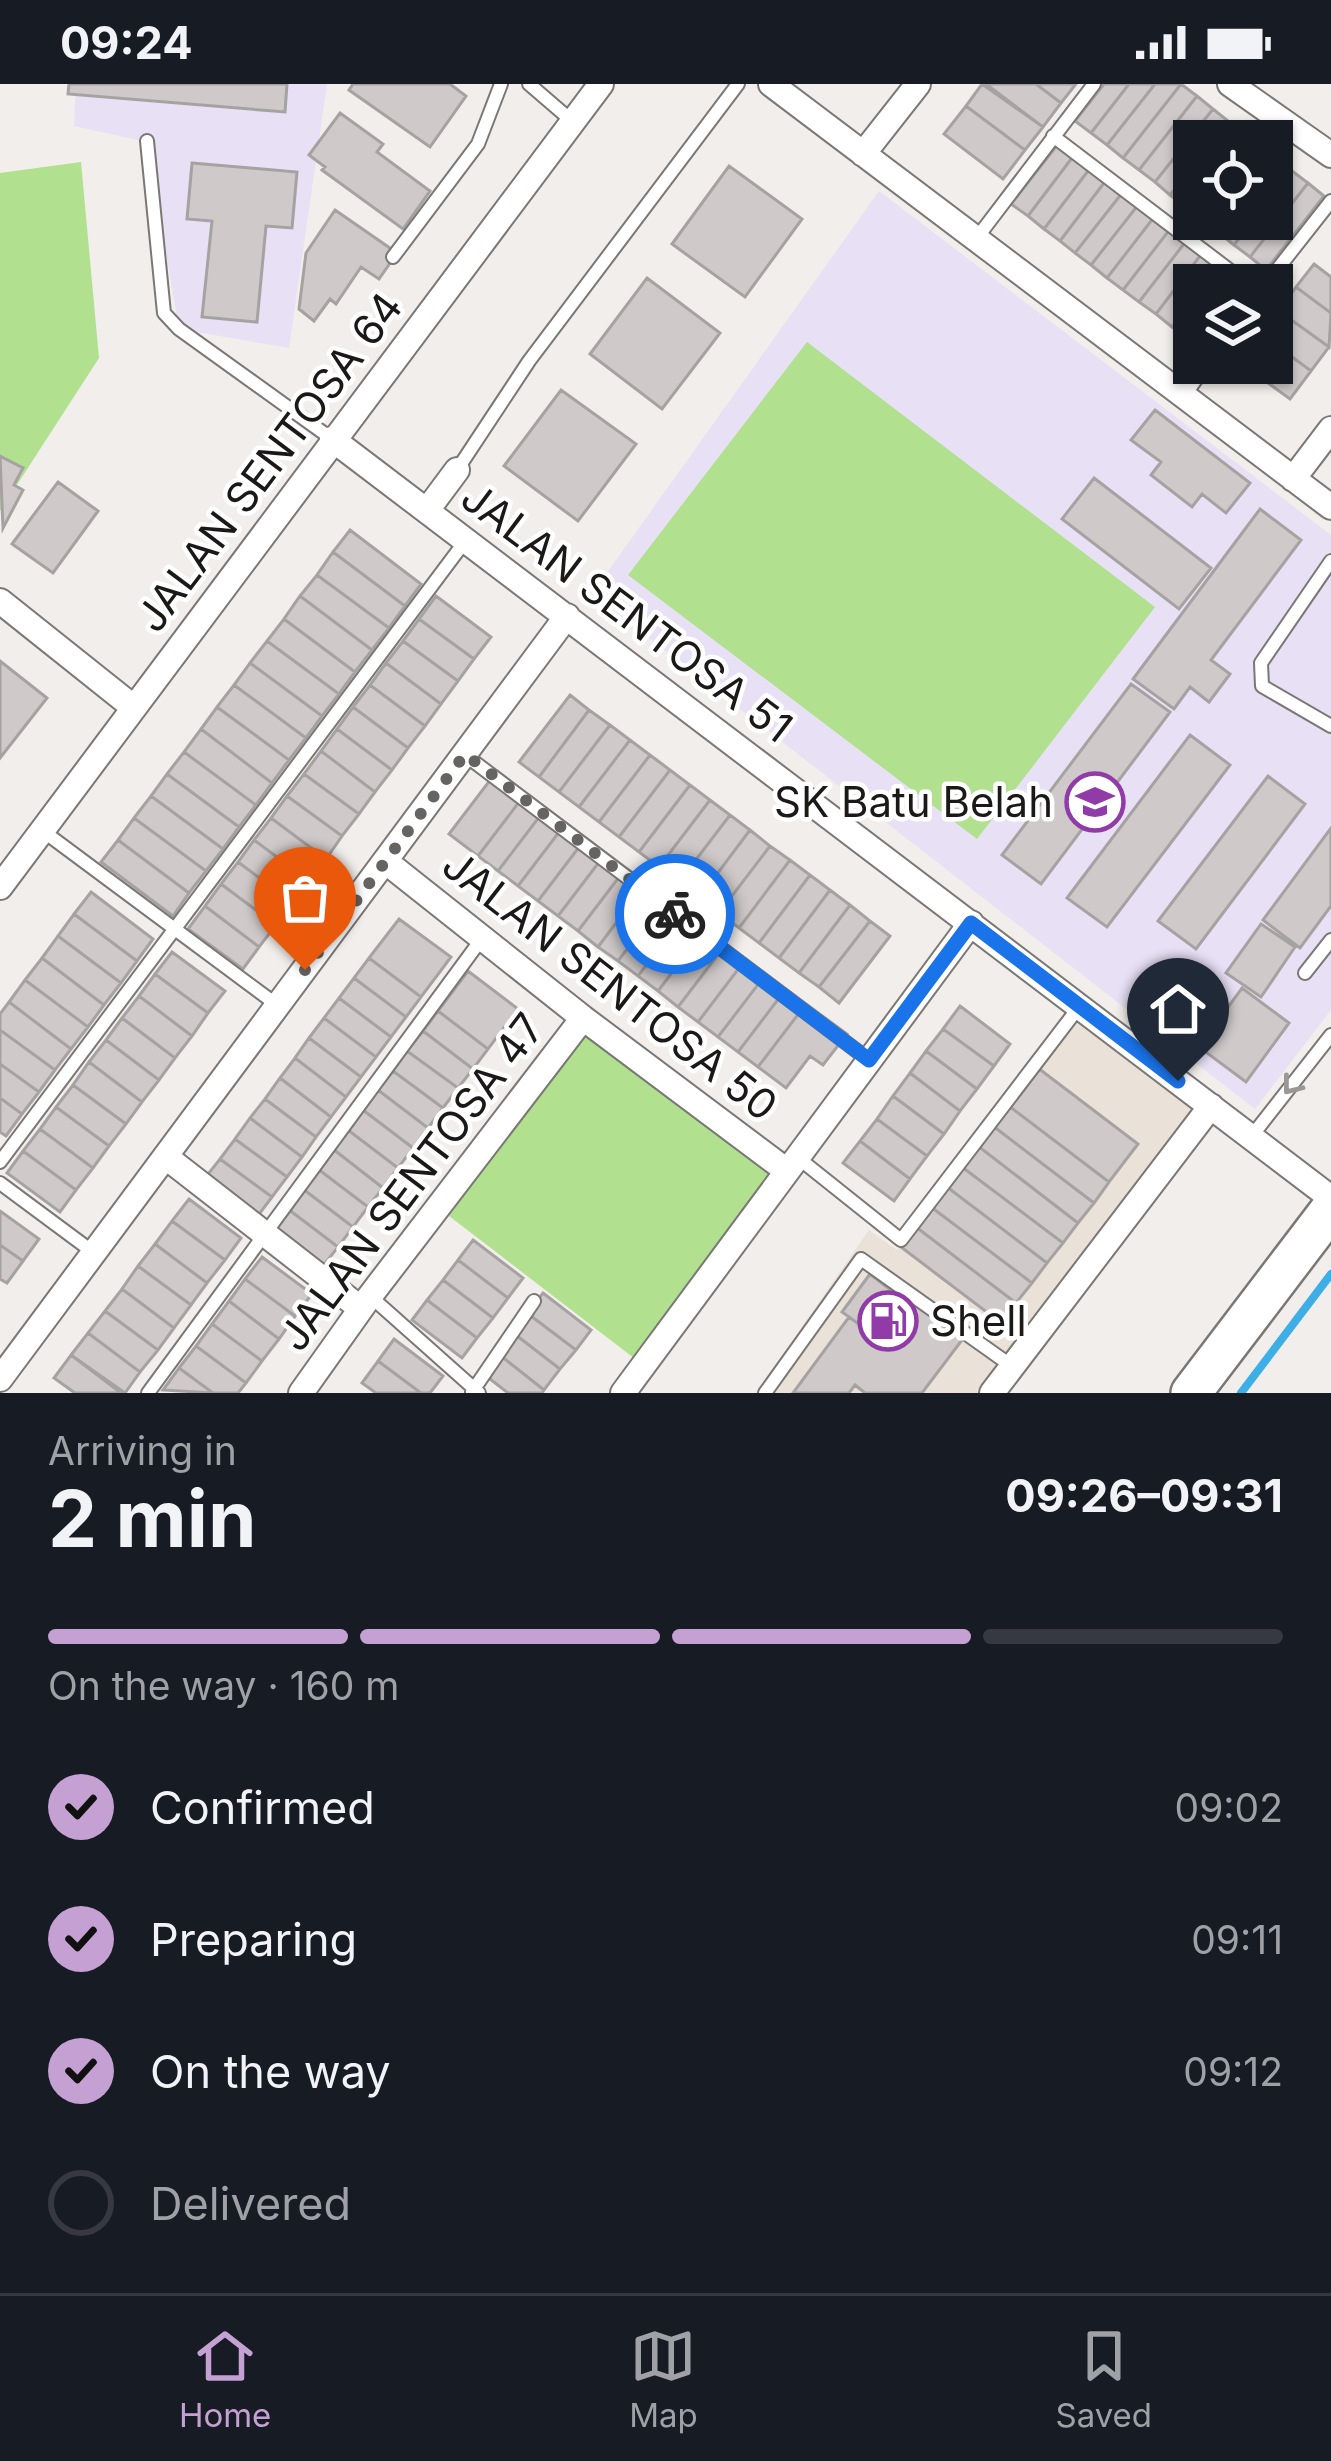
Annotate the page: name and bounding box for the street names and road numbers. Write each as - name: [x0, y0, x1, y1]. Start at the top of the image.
- street label: JALAN SENTOSA 64: [125, 282, 413, 641]
- street label: JALAN SENTOSA 51: [452, 471, 803, 752]
- street label: JALAN SENTOSA 50: [433, 838, 788, 1131]
- street label: JALAN SENTOSA 47: [267, 1003, 554, 1360]

